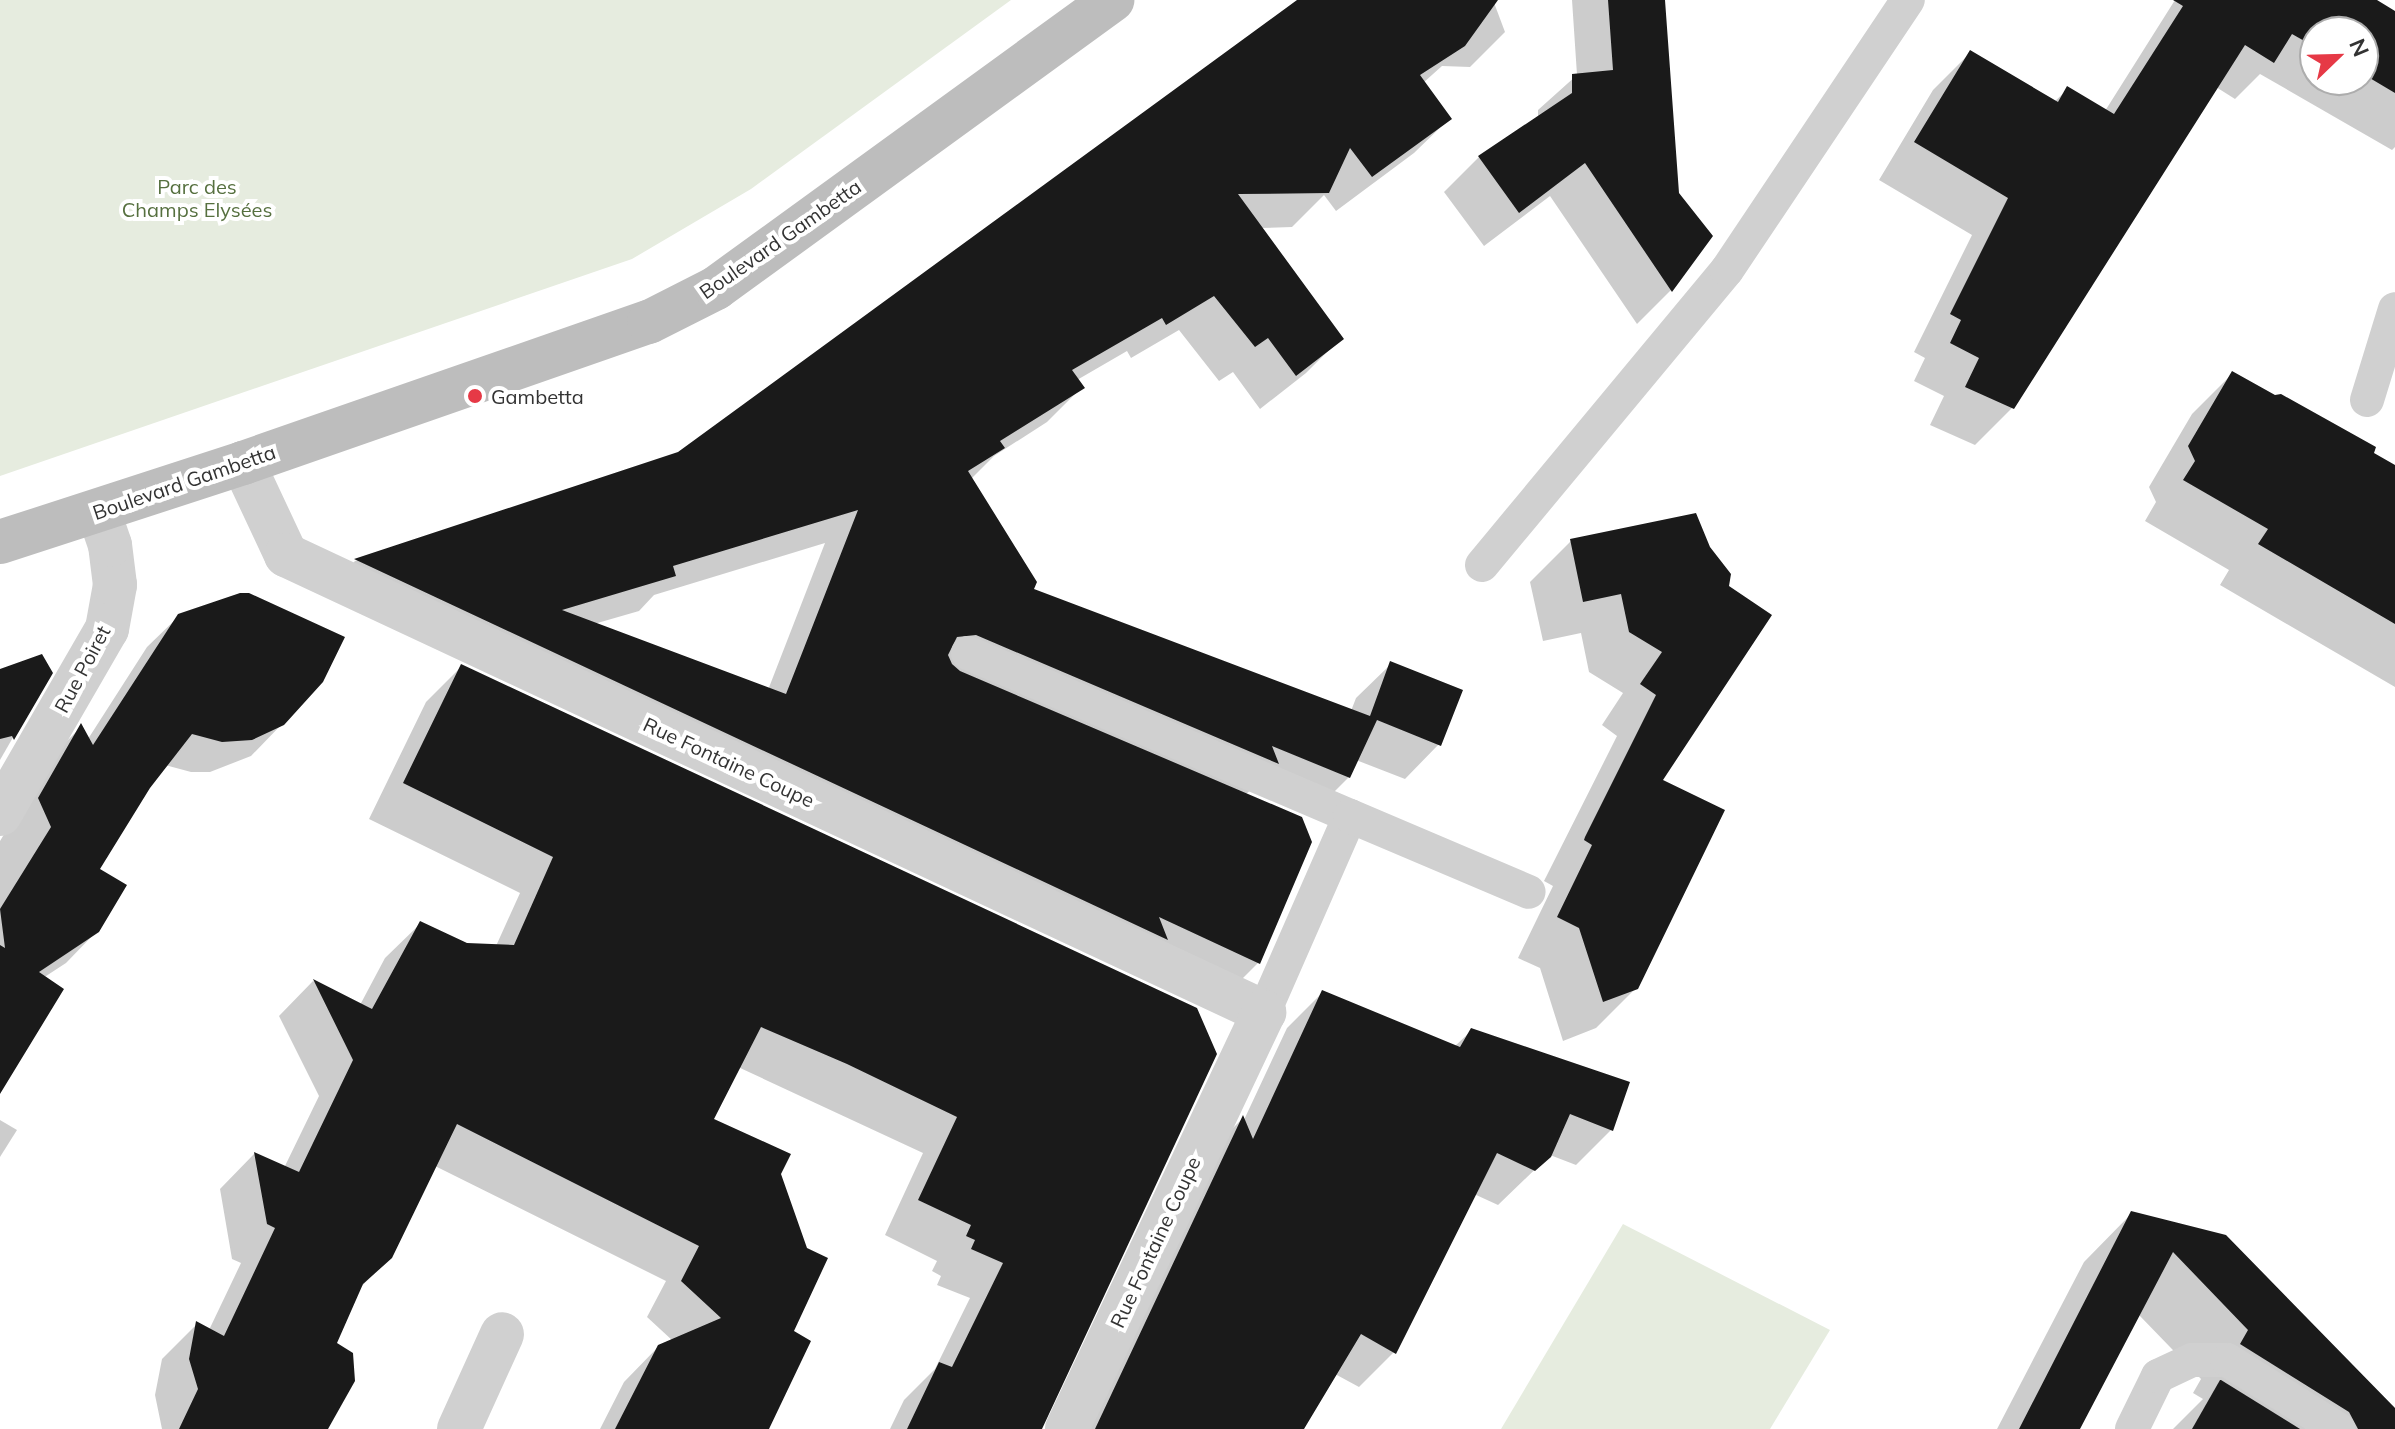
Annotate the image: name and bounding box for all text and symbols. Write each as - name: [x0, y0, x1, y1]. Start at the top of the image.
- north arrow: [2299, 16, 2379, 96]
- text: N: [2343, 34, 2375, 61]
- street label: Boulevard Gambetta: [695, 174, 865, 304]
- park label: Parc des Champs Elysées: [122, 175, 272, 222]
- place label: Gambetta: [491, 384, 584, 408]
- marker: Gambetta: [466, 387, 484, 405]
- street label: Boulevard Gambetta: [89, 439, 279, 525]
- street label: Rue Poiret: [49, 621, 115, 717]
- street label: Rue Fontaine Coupe: [640, 712, 818, 812]
- street label: Rue Fontaine Coupe: [1105, 1153, 1205, 1331]

